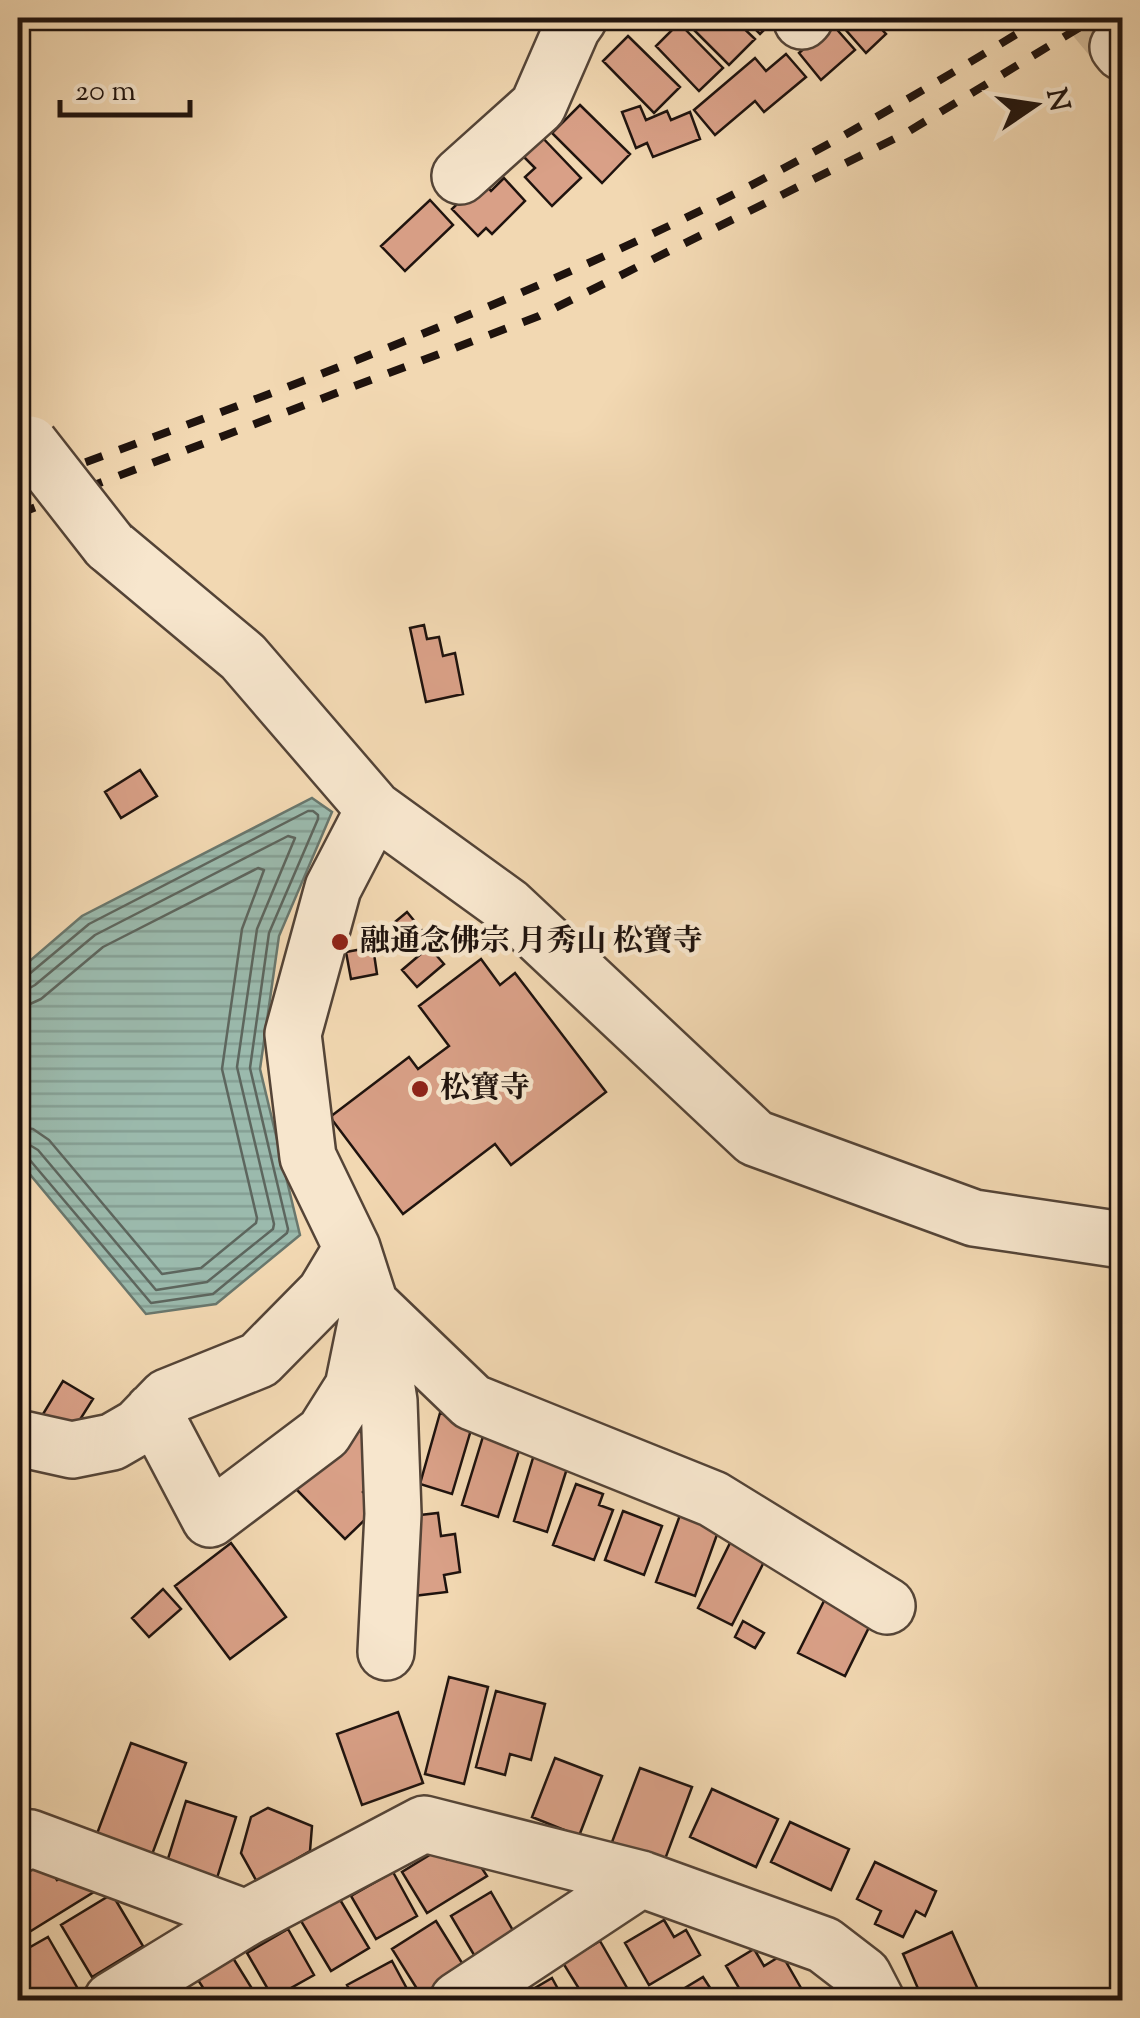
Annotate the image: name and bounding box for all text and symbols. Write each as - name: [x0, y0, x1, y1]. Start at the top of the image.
- scale bar: [60, 55, 190, 117]
- north arrow: [985, 55, 1085, 155]
- text: 20 m: [75, 71, 136, 114]
- text: N: [1034, 85, 1078, 115]
- place label: 融通念佛宗 月秀山 松寶寺: [360, 921, 703, 964]
- marker: 融通念佛宗 月秀山 松寶寺: [329, 931, 351, 953]
- place label: 松寶寺: [440, 1068, 530, 1111]
- marker: 松寶寺: [409, 1078, 431, 1100]

